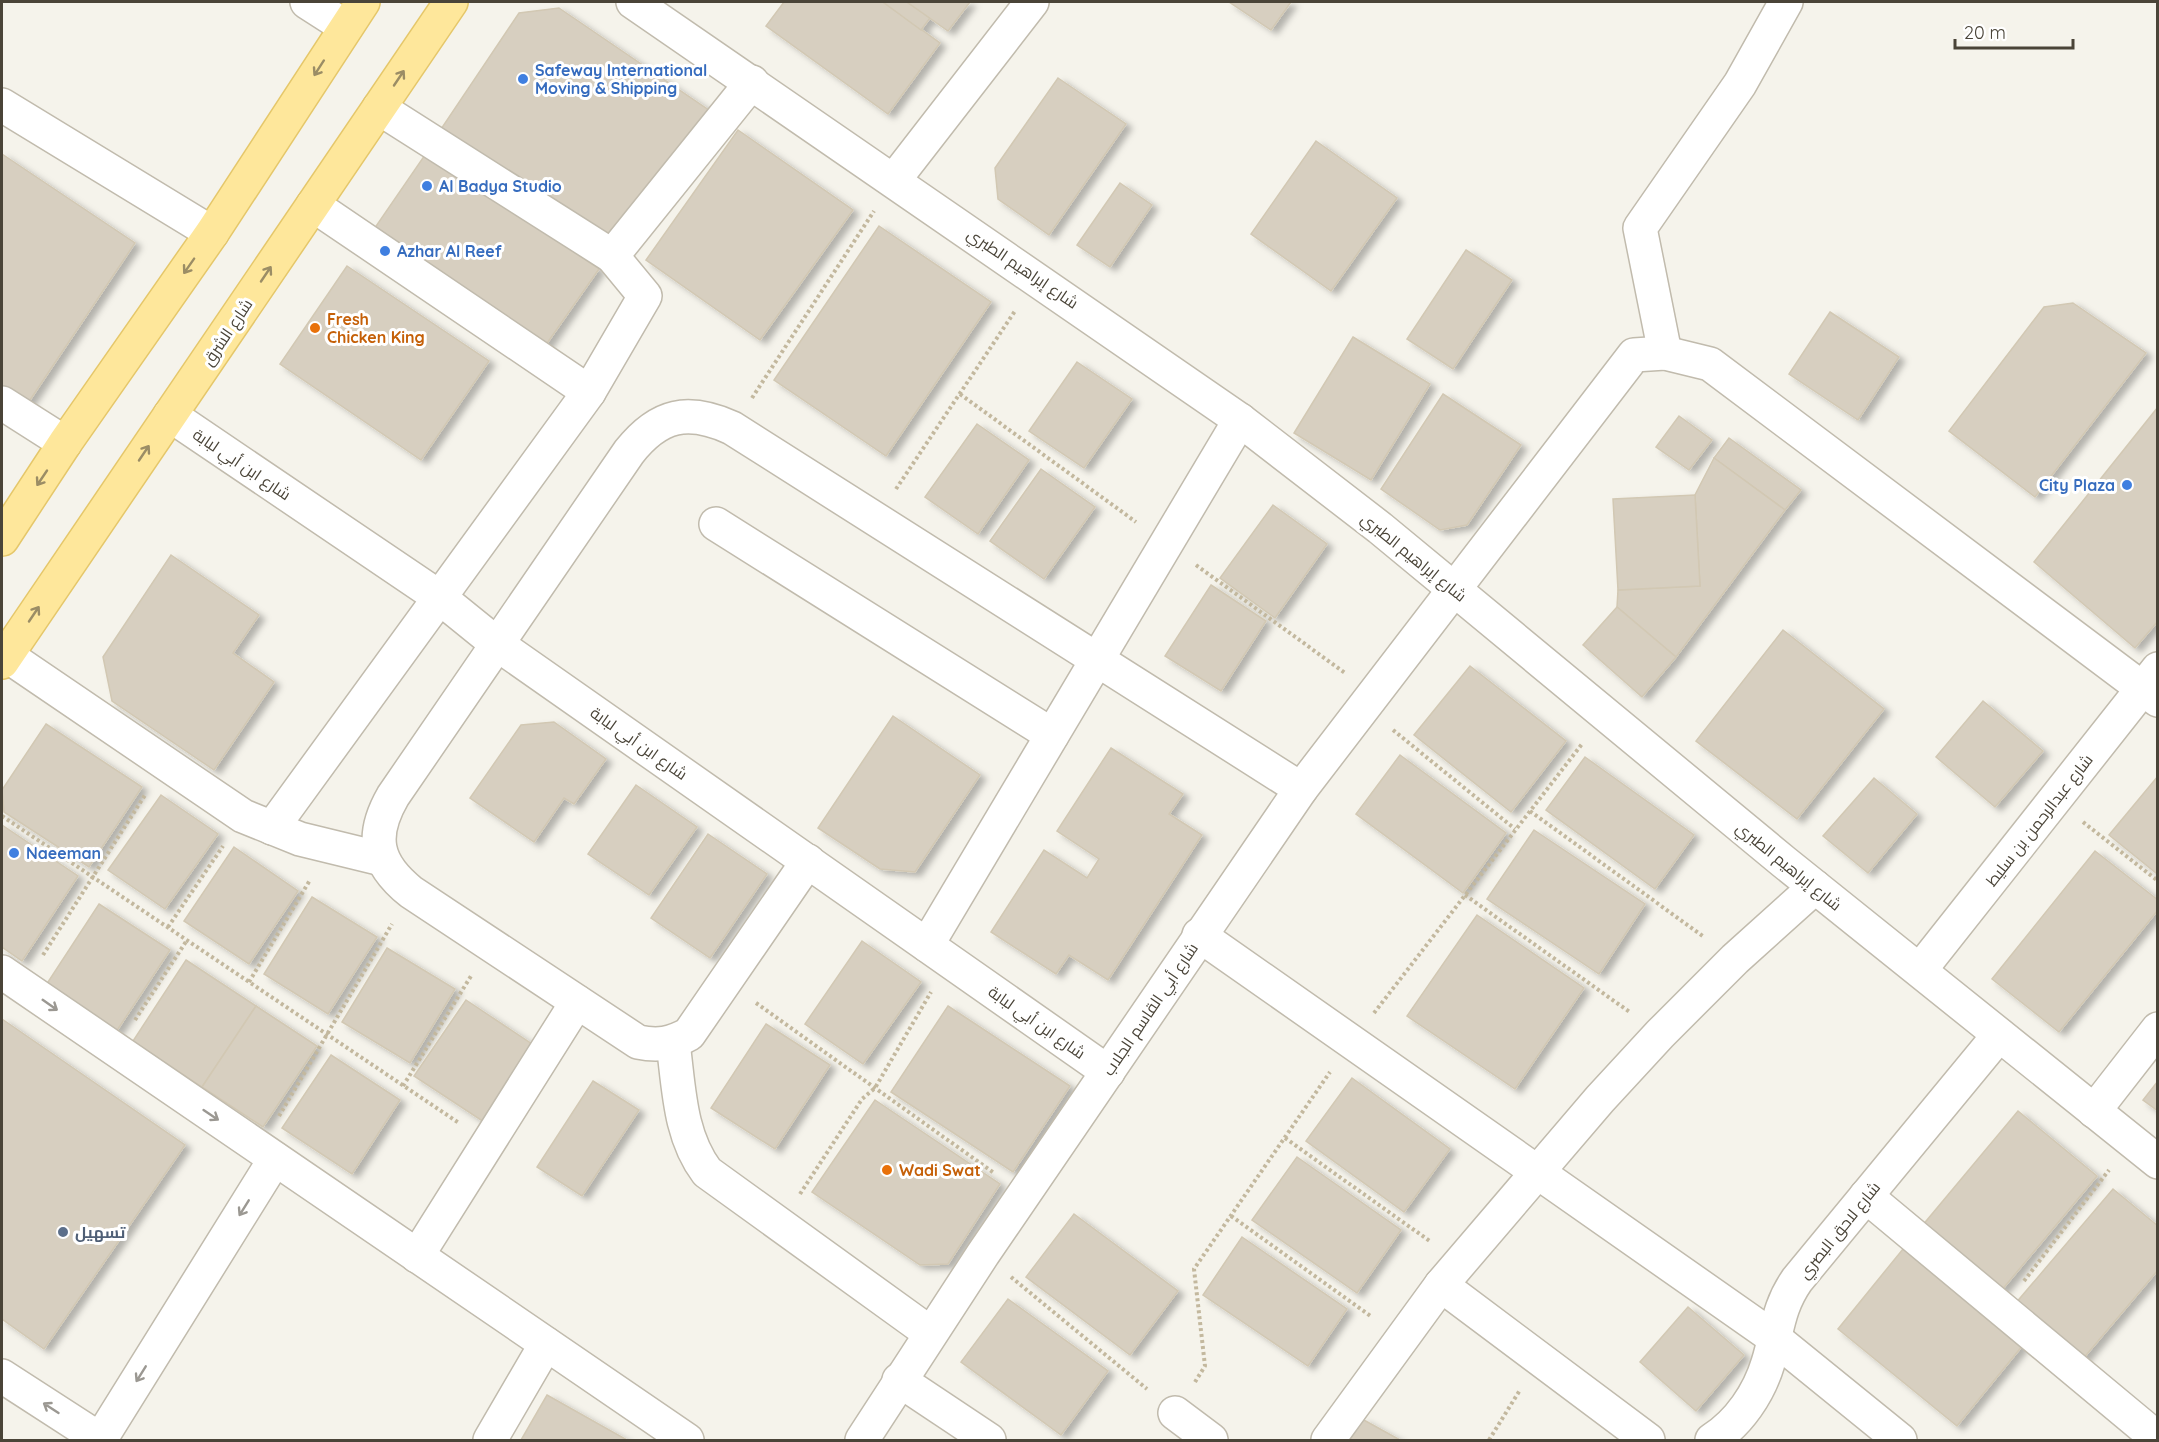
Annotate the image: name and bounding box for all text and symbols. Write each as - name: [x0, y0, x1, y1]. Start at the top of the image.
- scale bar: [1955, 12, 2074, 50]
- text: 20 m: [1964, 21, 2006, 44]
- one-way arrow: [313, 59, 325, 76]
- place label: Safeway International Moving & Shipping: [535, 60, 707, 98]
- one-way arrow: [393, 70, 405, 87]
- marker: Safeway International Moving & Shipping: [516, 72, 530, 86]
- place label: Al Badya Studio: [439, 176, 562, 196]
- marker: Al Badya Studio: [420, 179, 434, 193]
- street label: شارع إبراهيم الطبري: [961, 223, 1082, 316]
- place label: Azhar Al Reef: [397, 241, 502, 261]
- marker: Azhar Al Reef: [378, 244, 392, 258]
- one-way arrow: [183, 257, 195, 274]
- one-way arrow: [260, 266, 272, 283]
- street label: شارع الشرق: [197, 295, 258, 370]
- place label: Fresh Chicken King: [327, 309, 425, 347]
- marker: Fresh Chicken King: [308, 321, 322, 335]
- street label: شارع ابن أبي لبابة: [187, 424, 295, 507]
- one-way arrow: [138, 445, 150, 461]
- one-way arrow: [36, 469, 48, 486]
- place label: City Plaza: [2039, 475, 2115, 495]
- marker: City Plaza: [2120, 478, 2134, 492]
- street label: شارع إبراهيم الطبري: [1355, 508, 1471, 609]
- one-way arrow: [28, 605, 41, 622]
- street label: شارع ابن أبي لبابة: [584, 702, 691, 787]
- street label: شارع عبدالرحمن بن سليط: [1981, 750, 2098, 891]
- street label: شارع إبراهيم الطبري: [1730, 817, 1846, 918]
- place label: Naeeman: [26, 843, 101, 863]
- marker: Naeeman: [7, 846, 21, 860]
- street label: شارع أبي القاسم الجلاب: [1098, 939, 1205, 1081]
- street label: شارع ابن أبي لبابة: [982, 981, 1089, 1066]
- one-way arrow: [41, 999, 57, 1011]
- one-way arrow: [202, 1109, 218, 1121]
- place label: Wadi Swat: [899, 1160, 981, 1180]
- marker: Wadi Swat: [880, 1163, 894, 1177]
- street label: شارع لاحق البصري: [1794, 1178, 1887, 1285]
- one-way arrow: [238, 1199, 250, 1216]
- place label: تسهيل: [75, 1222, 127, 1242]
- marker: تسهيل: [56, 1225, 70, 1239]
- one-way arrow: [135, 1365, 147, 1382]
- one-way arrow: [43, 1402, 60, 1414]

